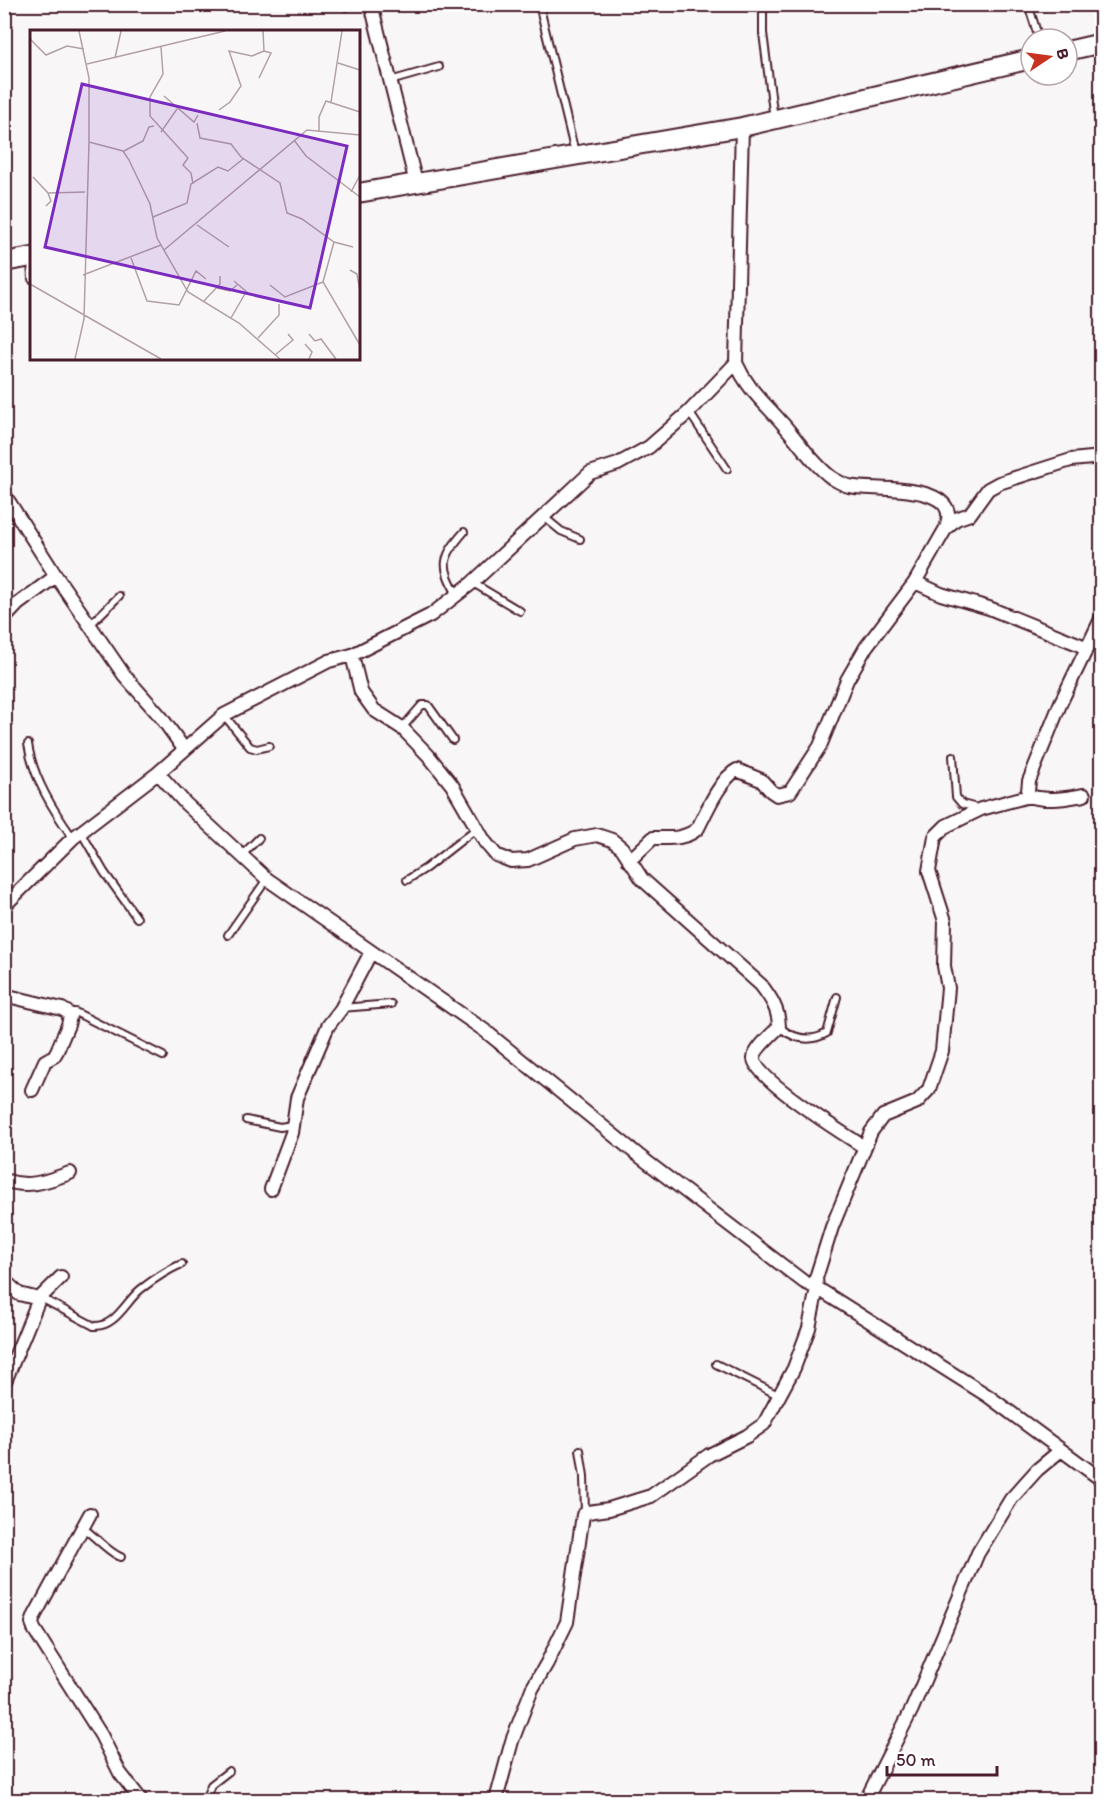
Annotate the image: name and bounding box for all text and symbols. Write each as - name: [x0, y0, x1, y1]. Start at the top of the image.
- north arrow: [1019, 27, 1079, 87]
- inset map: [30, 30, 360, 360]
- text: B: [1053, 47, 1074, 62]
- scale bar: [887, 1739, 996, 1777]
- text: 50 m: [896, 1749, 936, 1771]

